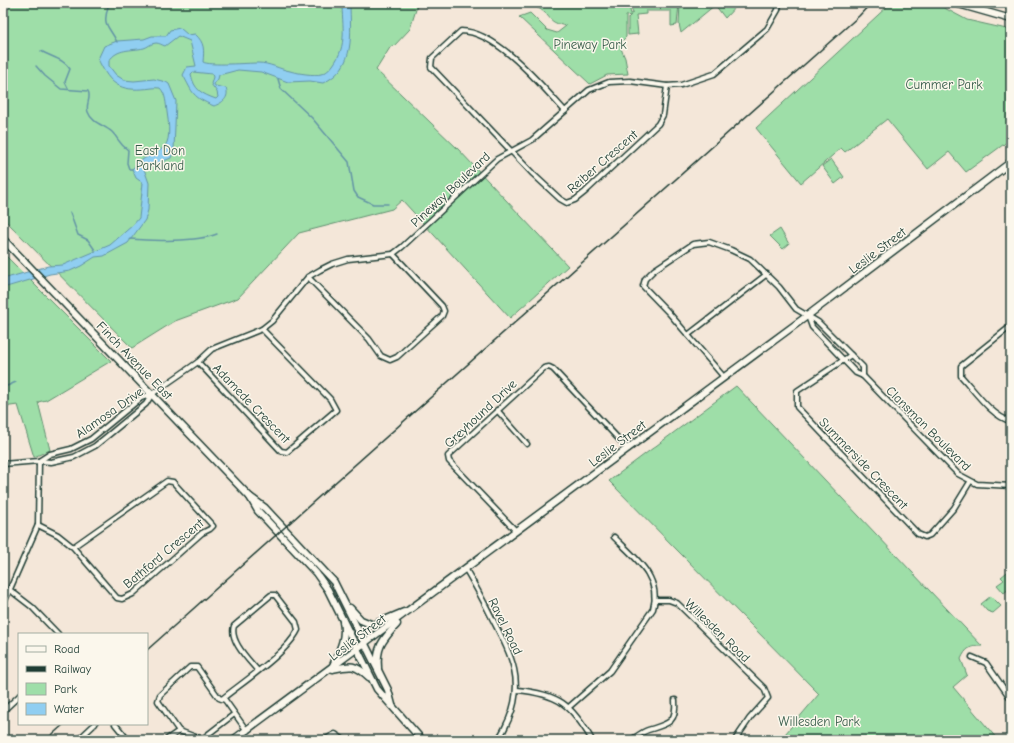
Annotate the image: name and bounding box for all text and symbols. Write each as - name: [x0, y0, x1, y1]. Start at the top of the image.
- park label: Pineway Park: [553, 37, 627, 52]
- park label: Cummer Park: [905, 77, 983, 92]
- street label: Reiber Crescent: [564, 126, 642, 196]
- park label: East Don Parkland: [135, 143, 185, 173]
- street label: Pineway Boulevard: [408, 149, 493, 230]
- street label: Leslie Street: [846, 223, 910, 277]
- street label: Finch Avenue East: [94, 318, 177, 403]
- street label: Adamede Crescent: [210, 361, 294, 447]
- street label: Greyhound Drive: [441, 376, 520, 451]
- street label: Alamosa Drive: [73, 383, 146, 441]
- street label: Clansman Boulevard: [883, 383, 974, 474]
- street label: Summerside Crescent: [816, 414, 912, 513]
- street label: Leslie Street: [586, 416, 650, 470]
- street label: Bathford Crescent: [120, 515, 207, 591]
- street label: Ravel Road: [485, 595, 526, 657]
- street label: Willesden Road: [682, 596, 753, 665]
- street label: Leslie Street: [326, 610, 390, 664]
- legend: [18, 633, 148, 725]
- text: Road: [54, 642, 80, 656]
- text: Railway: [54, 662, 92, 676]
- text: Park: [54, 682, 77, 696]
- text: Water: [54, 702, 84, 716]
- park label: Willesden Park: [778, 714, 861, 729]

